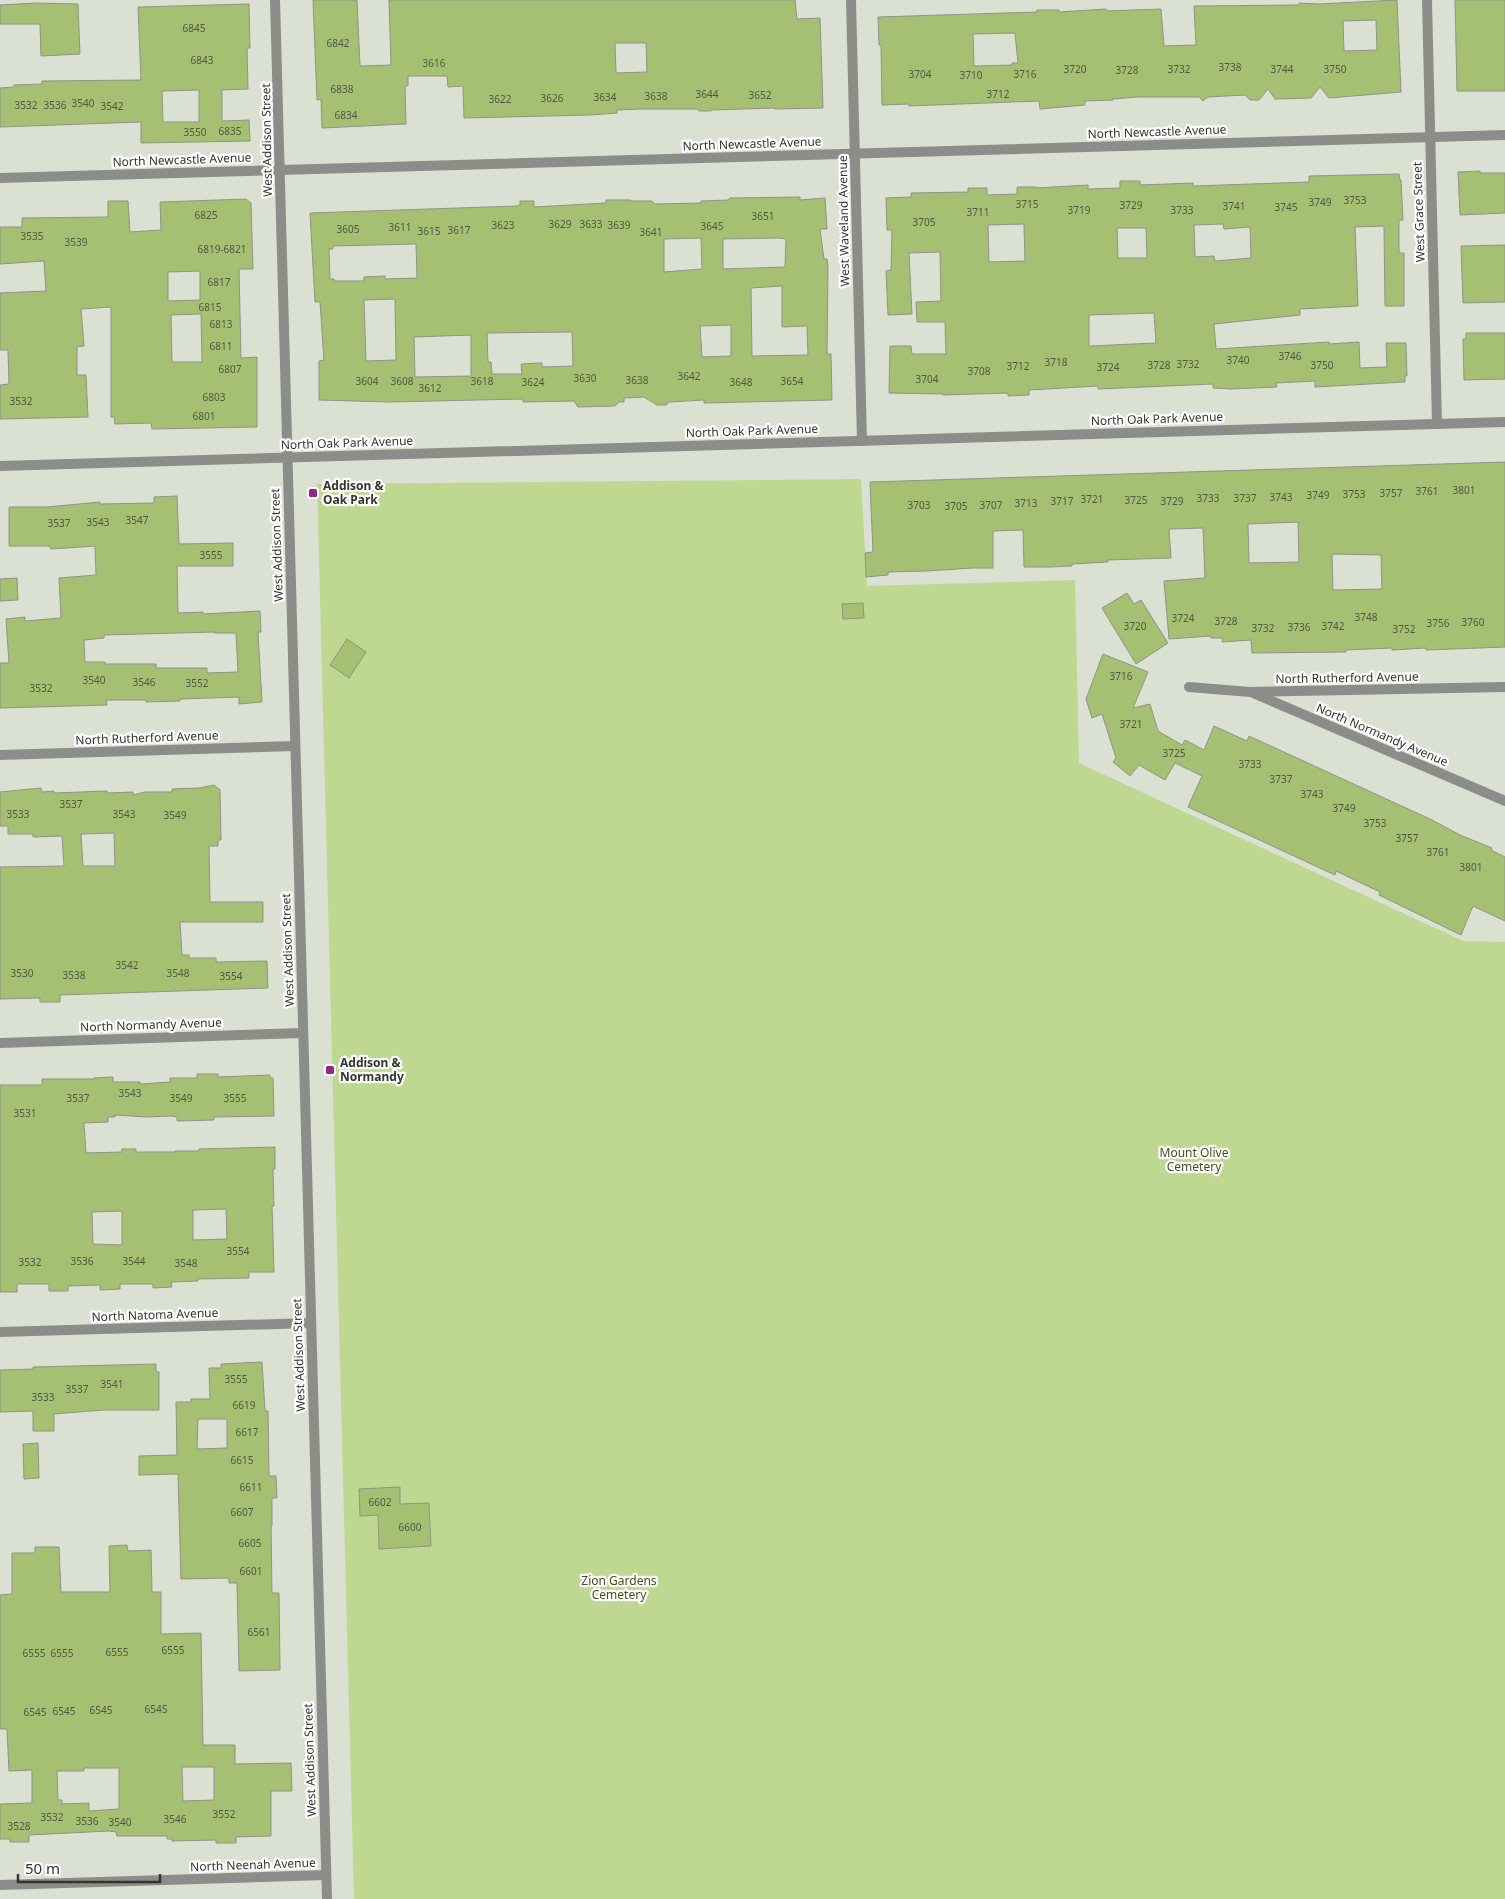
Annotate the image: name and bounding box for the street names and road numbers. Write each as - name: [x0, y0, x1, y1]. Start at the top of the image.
- street label: West Addison Street: [257, 82, 276, 197]
- street label: North Newcastle Avenue: [1087, 121, 1227, 142]
- street label: North Newcastle Avenue: [682, 133, 822, 154]
- street label: North Newcastle Avenue: [112, 149, 252, 170]
- street label: West Waveland Avenue: [834, 155, 853, 287]
- street label: West Grace Street: [1408, 161, 1429, 262]
- street label: North Oak Park Avenue: [1090, 408, 1224, 429]
- street label: North Oak Park Avenue: [685, 420, 819, 441]
- street label: North Oak Park Avenue: [280, 432, 414, 453]
- street label: West Addison Street: [266, 487, 287, 602]
- street label: North Rutherford Avenue: [1275, 668, 1419, 687]
- street label: North Normandy Avenue: [1314, 699, 1451, 770]
- street label: North Rutherford Avenue: [75, 726, 219, 748]
- street label: West Addison Street: [277, 892, 298, 1007]
- street label: North Normandy Avenue: [80, 1014, 222, 1035]
- street label: West Addison Street: [288, 1297, 309, 1412]
- street label: North Natoma Avenue: [91, 1304, 219, 1325]
- street label: West Addison Street: [299, 1702, 320, 1817]
- street label: North Neenah Avenue: [190, 1854, 316, 1875]

